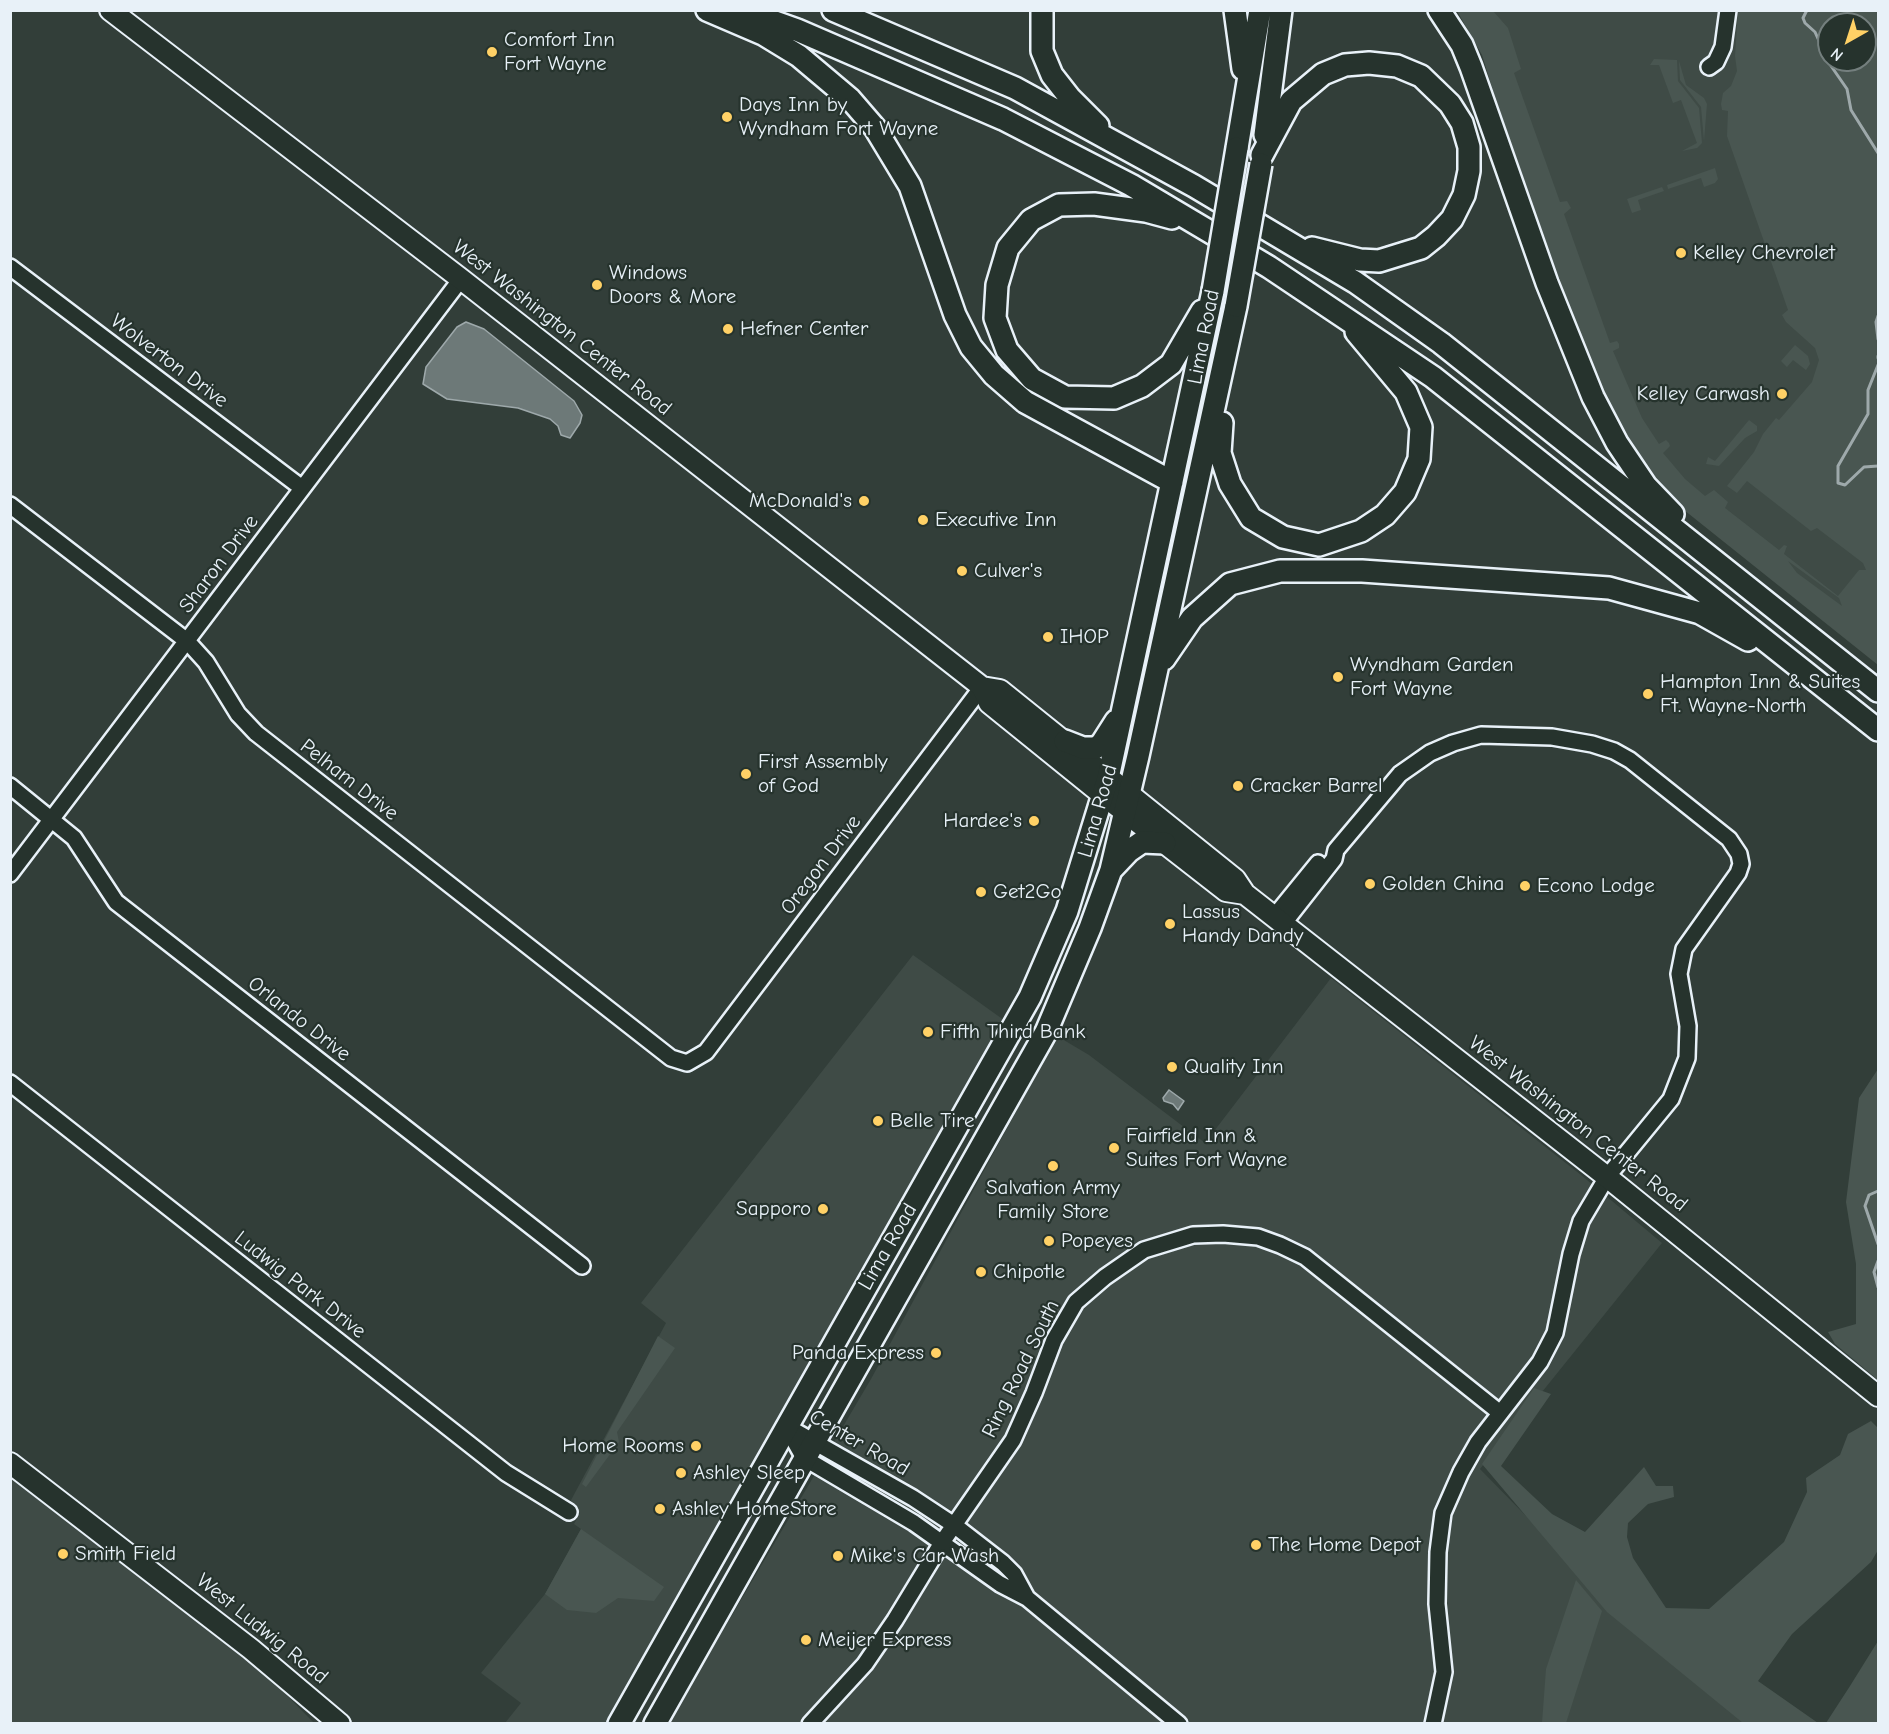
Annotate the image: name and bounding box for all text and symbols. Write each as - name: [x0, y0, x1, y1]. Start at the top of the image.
- north arrow: [1817, 12, 1877, 72]
- place label: Comfort Inn Fort Wayne: [504, 27, 615, 77]
- text: N: [1827, 44, 1847, 65]
- marker: Comfort Inn Fort Wayne: [485, 45, 499, 59]
- place label: Days Inn by Wyndham Fort Wayne: [739, 92, 938, 142]
- marker: Days Inn by Wyndham Fort Wayne: [720, 110, 734, 124]
- street label: West Washington Center Road: [447, 235, 677, 421]
- place label: Kelley Chevrolet: [1693, 240, 1835, 266]
- marker: Kelley Chevrolet: [1674, 246, 1688, 260]
- place label: Windows Doors & More: [609, 260, 736, 310]
- marker: Windows Doors & More: [590, 278, 604, 292]
- street label: Lima Road: [1182, 288, 1226, 386]
- street label: Wolverton Drive: [105, 309, 233, 413]
- place label: Hefner Center: [740, 316, 868, 342]
- marker: Hefner Center: [721, 322, 735, 336]
- place label: Kelley Carwash: [1637, 381, 1770, 407]
- marker: Kelley Carwash: [1775, 387, 1789, 401]
- place label: McDonald's: [749, 488, 852, 514]
- marker: McDonald's: [857, 494, 871, 508]
- place label: Executive Inn: [935, 507, 1057, 533]
- street label: Sharon Drive: [174, 510, 264, 618]
- marker: Executive Inn: [916, 513, 930, 527]
- place label: Culver's: [974, 558, 1042, 584]
- marker: Culver's: [955, 564, 969, 578]
- place label: IHOP: [1060, 624, 1109, 650]
- marker: IHOP: [1041, 630, 1055, 644]
- place label: Wyndham Garden Fort Wayne: [1350, 652, 1514, 702]
- place label: Hampton Inn & Suites Ft. Wayne-North: [1660, 669, 1860, 719]
- marker: Wyndham Garden Fort Wayne: [1331, 670, 1345, 684]
- marker: Hampton Inn & Suites Ft. Wayne-North: [1641, 687, 1655, 701]
- street label: Pelham Drive: [295, 734, 403, 826]
- place label: First Assembly of God: [758, 749, 888, 799]
- street label: Lima Road: [1073, 761, 1123, 861]
- marker: First Assembly of God: [739, 767, 753, 781]
- place label: Cracker Barrel: [1250, 773, 1383, 799]
- marker: Cracker Barrel: [1231, 779, 1245, 793]
- place label: Hardee's: [943, 808, 1022, 834]
- street label: Oregon Drive: [775, 810, 867, 920]
- marker: Hardee's: [1027, 814, 1041, 828]
- place label: Golden China: [1382, 871, 1504, 897]
- place label: Econo Lodge: [1537, 873, 1655, 899]
- marker: Golden China: [1363, 877, 1377, 891]
- place label: Get2Go: [993, 879, 1062, 905]
- marker: Econo Lodge: [1518, 879, 1532, 893]
- marker: Get2Go: [974, 885, 988, 899]
- place label: Lassus Handy Dandy: [1182, 899, 1303, 949]
- marker: Lassus Handy Dandy: [1163, 917, 1177, 931]
- street label: Orlando Drive: [243, 971, 355, 1067]
- place label: Fifth Third Bank: [940, 1019, 1085, 1045]
- marker: Fifth Third Bank: [921, 1025, 935, 1039]
- street label: West Washington Center Road: [1463, 1031, 1693, 1217]
- place label: Quality Inn: [1184, 1054, 1284, 1080]
- marker: Quality Inn: [1165, 1060, 1179, 1074]
- place label: Belle Tire: [890, 1108, 974, 1134]
- marker: Belle Tire: [871, 1114, 885, 1128]
- place label: Fairfield Inn & Suites Fort Wayne: [1126, 1123, 1287, 1173]
- marker: Fairfield Inn & Suites Fort Wayne: [1107, 1141, 1121, 1155]
- marker: Salvation Army Family Store: [1046, 1159, 1060, 1173]
- place label: Salvation Army Family Store: [986, 1175, 1120, 1225]
- place label: Sapporo: [736, 1196, 811, 1222]
- street label: Lima Road: [853, 1199, 923, 1295]
- marker: Sapporo: [816, 1202, 830, 1216]
- street label: Ludwig Park Drive: [229, 1226, 371, 1344]
- place label: Popeyes: [1061, 1228, 1133, 1254]
- marker: Popeyes: [1042, 1234, 1056, 1248]
- place label: Chipotle: [993, 1259, 1065, 1285]
- marker: Chipotle: [974, 1265, 988, 1279]
- street label: Ring Road South: [977, 1296, 1065, 1442]
- place label: Panda Express: [792, 1340, 924, 1366]
- marker: Panda Express: [929, 1346, 943, 1360]
- street label: Center Road: [804, 1404, 914, 1482]
- place label: Home Rooms: [562, 1433, 684, 1459]
- marker: Home Rooms: [689, 1439, 703, 1453]
- place label: Ashley Sleep: [693, 1460, 805, 1486]
- marker: Ashley Sleep: [674, 1466, 688, 1480]
- place label: Ashley HomeStore: [672, 1496, 836, 1522]
- marker: Ashley HomeStore: [653, 1502, 667, 1516]
- place label: The Home Depot: [1268, 1532, 1421, 1558]
- marker: The Home Depot: [1249, 1538, 1263, 1552]
- place label: Smith Field: [75, 1541, 176, 1567]
- place label: Mike's Car Wash: [850, 1543, 999, 1569]
- marker: Smith Field: [56, 1547, 70, 1561]
- marker: Mike's Car Wash: [831, 1549, 845, 1563]
- street label: West Ludwig Road: [191, 1568, 333, 1690]
- place label: Meijer Express: [818, 1627, 951, 1653]
- marker: Meijer Express: [799, 1633, 813, 1647]

